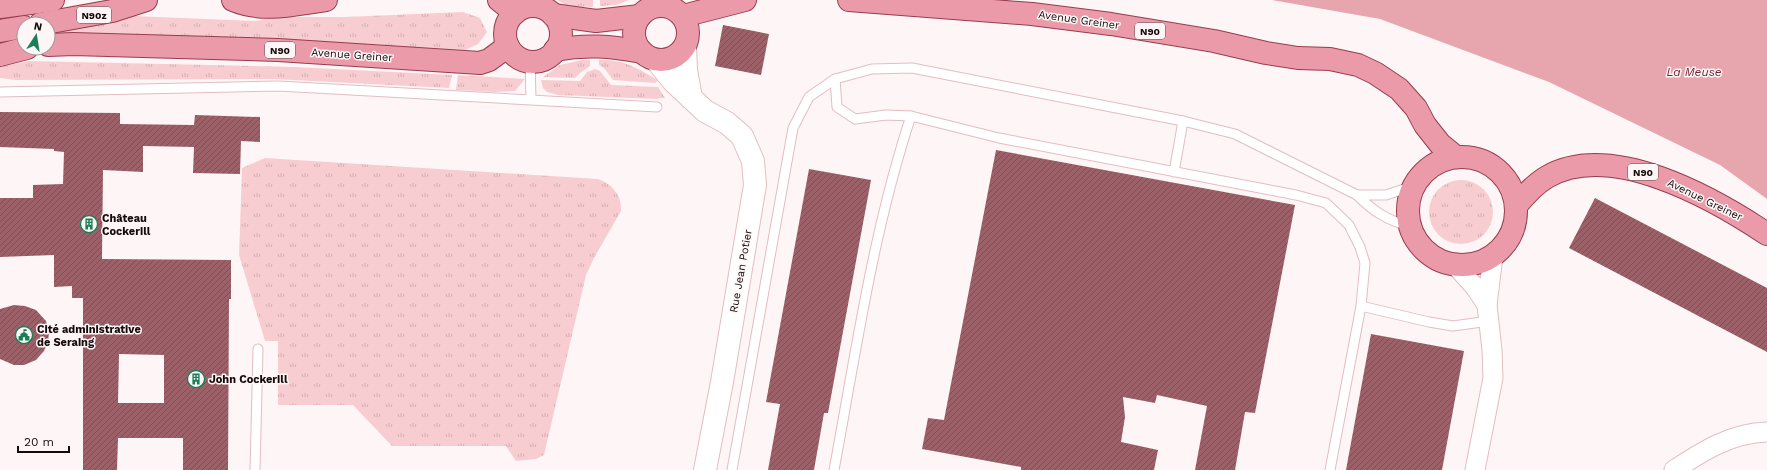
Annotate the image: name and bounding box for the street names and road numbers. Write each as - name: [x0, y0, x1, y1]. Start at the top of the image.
- road number: N90z: [77, 7, 111, 23]
- street label: Avenue Greiner: [1038, 8, 1121, 32]
- road number: N90: [1135, 23, 1165, 39]
- road number: N90: [265, 42, 295, 58]
- street label: Avenue Greiner: [311, 46, 394, 64]
- road number: N90: [1628, 164, 1658, 180]
- street label: Avenue Greiner: [1665, 176, 1745, 224]
- street label: Rue Jean Potier: [727, 228, 755, 314]

